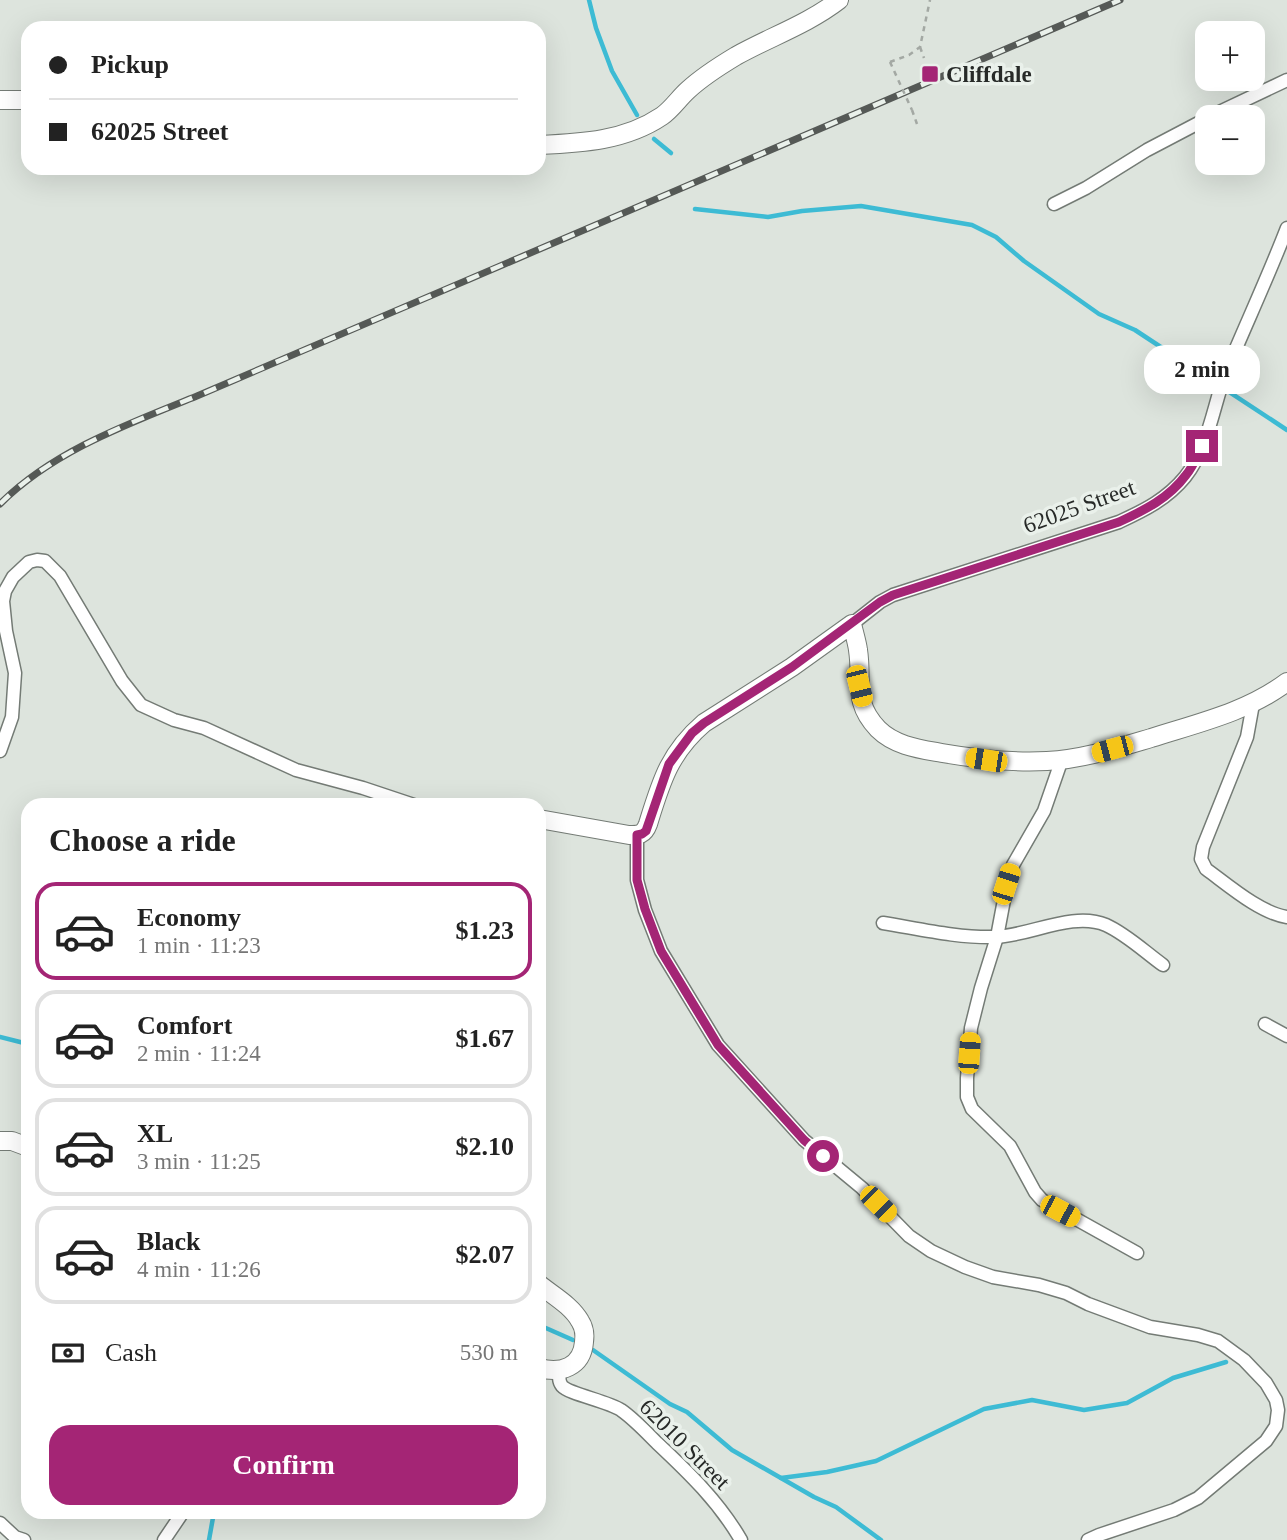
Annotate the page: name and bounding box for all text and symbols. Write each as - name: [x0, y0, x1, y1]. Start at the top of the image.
- map controls: [1195, 21, 1265, 175]
- button: +: [1195, 21, 1265, 91]
- text: Pickup: [91, 50, 169, 79]
- place label: Cliffdale: [946, 62, 1032, 87]
- marker: Cliffdale: [920, 64, 940, 84]
- button: −: [1195, 105, 1265, 175]
- text: 62025 Street: [91, 117, 228, 146]
- callout: 2 min: [1144, 344, 1260, 394]
- text: 2 min: [1174, 357, 1230, 382]
- route end: [1186, 430, 1218, 462]
- street label: 62025 Street: [1020, 475, 1139, 538]
- car: [844, 663, 875, 709]
- car: [1089, 733, 1136, 765]
- car: [964, 746, 1009, 774]
- text: Choose a ride: [49, 822, 236, 858]
- car: [990, 861, 1023, 907]
- icon: car: [53, 900, 116, 963]
- text: Economy: [137, 903, 241, 932]
- text: $1.23: [456, 916, 514, 945]
- text: 1 min · 11:23: [137, 933, 261, 958]
- icon: car: [53, 1008, 116, 1071]
- text: Comfort: [137, 1011, 232, 1040]
- text: $1.67: [456, 1024, 514, 1053]
- car: [958, 1031, 981, 1075]
- text: 2 min · 11:24: [137, 1041, 261, 1066]
- icon: car: [53, 1116, 116, 1179]
- text: XL: [137, 1119, 173, 1148]
- text: $2.10: [456, 1132, 514, 1161]
- route start: [807, 1140, 839, 1172]
- text: 3 min · 11:25: [137, 1149, 261, 1174]
- car: [856, 1182, 901, 1226]
- car: [1037, 1192, 1084, 1230]
- icon: car: [53, 1224, 116, 1287]
- text: Black: [137, 1227, 201, 1256]
- text: $2.07: [456, 1240, 514, 1269]
- text: 4 min · 11:26: [137, 1257, 261, 1282]
- icon: cash: [49, 1334, 87, 1372]
- text: Cash: [105, 1338, 157, 1367]
- text: 530 m: [460, 1340, 518, 1365]
- street label: 62010 Street: [634, 1394, 735, 1495]
- button: Confirm: [49, 1425, 518, 1505]

